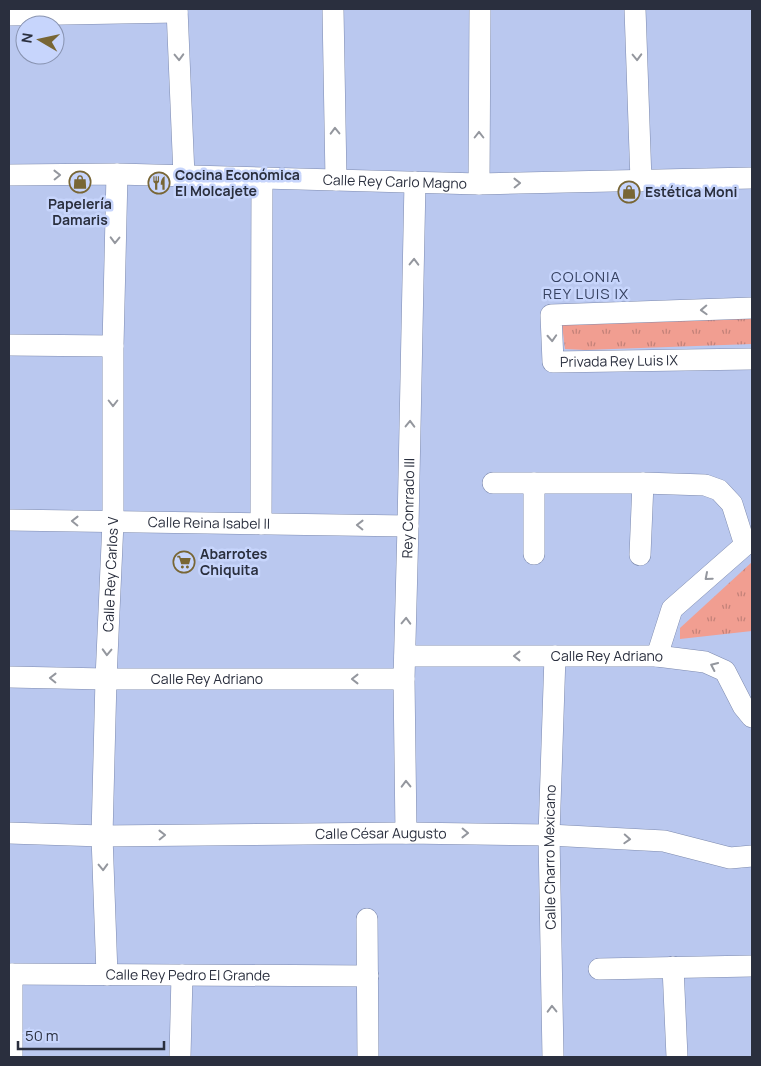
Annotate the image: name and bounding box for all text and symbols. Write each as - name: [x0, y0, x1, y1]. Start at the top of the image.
- north arrow: [15, 15, 65, 65]
- text: N: [16, 31, 37, 44]
- one-way arrow: [174, 54, 184, 62]
- one-way arrow: [631, 54, 642, 62]
- one-way arrow: [330, 127, 340, 135]
- one-way arrow: [474, 131, 484, 138]
- place label: Cocina Económica El Molcajete: [175, 165, 300, 200]
- one-way arrow: [54, 169, 62, 180]
- shop icon: Papelería Damaris: [68, 170, 92, 194]
- street label: Calle Rey Carlo Magno: [323, 170, 467, 193]
- restaurant icon: Cocina Económica El Molcajete: [147, 171, 171, 195]
- one-way arrow: [514, 178, 522, 188]
- shop icon: Estética Moni: [617, 180, 641, 204]
- place label: Estética Moni: [645, 182, 737, 201]
- place label: Papelería Damaris: [48, 194, 112, 229]
- one-way arrow: [110, 236, 121, 244]
- one-way arrow: [408, 257, 419, 265]
- district label: COLONIA REY LUIS IX: [543, 266, 629, 304]
- one-way arrow: [699, 305, 707, 315]
- one-way arrow: [547, 335, 558, 343]
- street label: Privada Rey Luis IX: [560, 350, 678, 371]
- one-way arrow: [108, 399, 118, 407]
- one-way arrow: [405, 420, 416, 428]
- street label: Rey Conrrado III: [397, 458, 418, 559]
- street label: Calle Reina Isabel II: [148, 512, 270, 533]
- one-way arrow: [71, 516, 78, 526]
- street label: Calle Rey Carlos V: [98, 516, 122, 632]
- one-way arrow: [355, 520, 363, 531]
- place label: Abarrotes Chiquita: [200, 544, 268, 579]
- supermarket icon: Abarrotes Chiquita: [172, 550, 196, 574]
- one-way arrow: [705, 571, 714, 580]
- one-way arrow: [401, 617, 411, 625]
- street label: Calle Rey Adriano: [551, 646, 664, 666]
- one-way arrow: [102, 649, 113, 657]
- one-way arrow: [513, 651, 521, 661]
- one-way arrow: [710, 662, 719, 672]
- street label: Calle Rey Adriano: [151, 669, 263, 688]
- one-way arrow: [48, 673, 56, 683]
- one-way arrow: [351, 674, 358, 684]
- one-way arrow: [400, 780, 411, 788]
- street label: Calle Charro Mexicano: [539, 784, 560, 930]
- street label: Calle César Augusto: [315, 823, 447, 843]
- one-way arrow: [461, 828, 469, 839]
- one-way arrow: [159, 830, 167, 840]
- one-way arrow: [624, 833, 632, 844]
- one-way arrow: [97, 864, 108, 872]
- street label: Calle Rey Pedro El Grande: [106, 965, 270, 984]
- one-way arrow: [547, 1004, 557, 1012]
- scale bar: [18, 1018, 164, 1050]
- text: 50 m: [25, 1025, 59, 1046]

